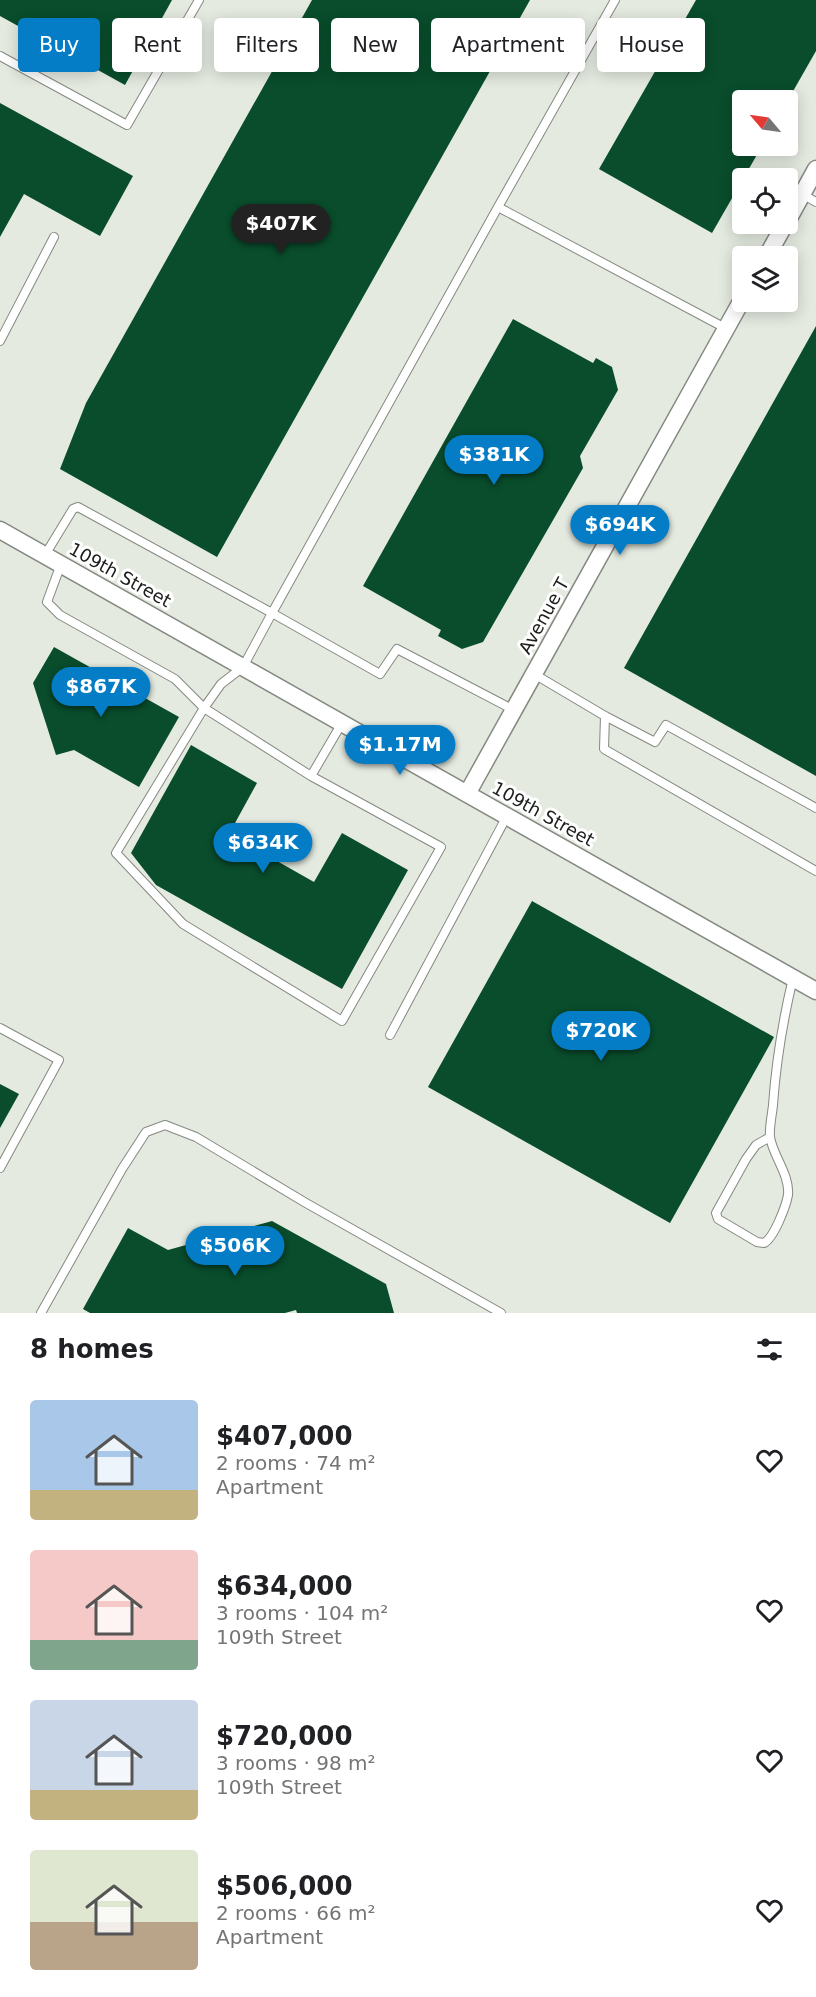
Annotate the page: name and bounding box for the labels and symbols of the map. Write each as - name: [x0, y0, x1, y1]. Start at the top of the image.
- north arrow: [732, 90, 798, 156]
- pin: $407K: [239, 204, 323, 255]
- pin: $381K: [452, 435, 536, 486]
- pin: $694K: [578, 505, 662, 556]
- street label: 109th Street: [66, 538, 175, 611]
- street label: Avenue T: [514, 573, 573, 657]
- pin: $867K: [59, 667, 143, 718]
- pin: $1.17M: [351, 725, 449, 776]
- street label: 109th Street: [489, 777, 598, 850]
- pin: $634K: [221, 823, 305, 874]
- pin: $720K: [559, 1011, 643, 1062]
- pin: $506K: [193, 1226, 277, 1277]

